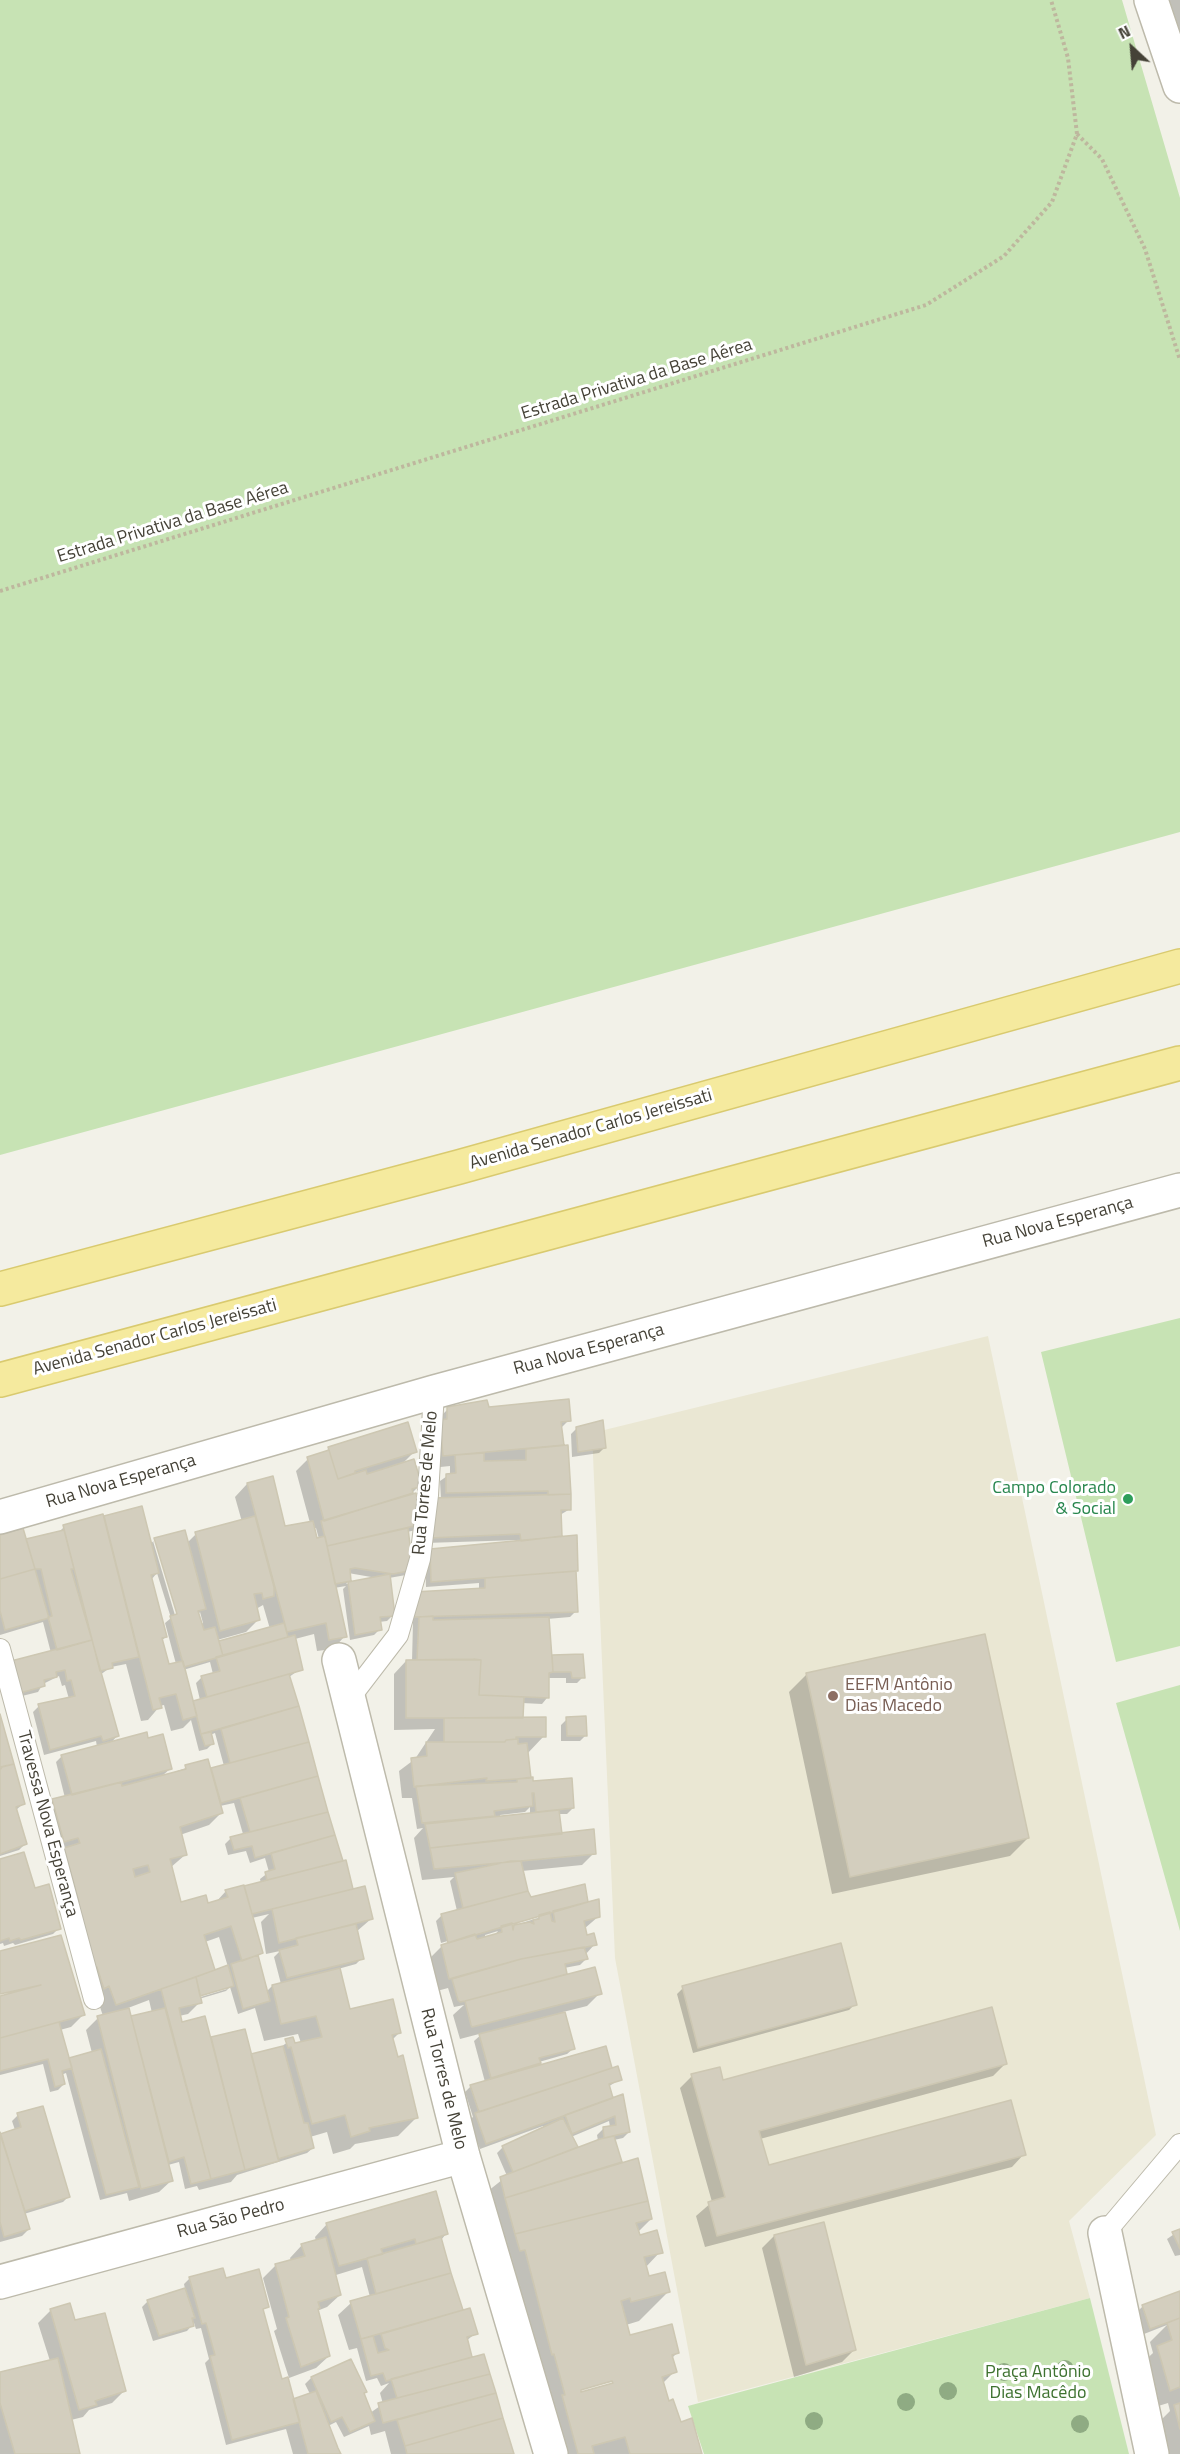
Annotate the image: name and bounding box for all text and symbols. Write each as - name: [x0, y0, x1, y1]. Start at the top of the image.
- north arrow: [1102, 18, 1162, 78]
- text: N: [1114, 19, 1134, 45]
- street label: Estrada Privativa da Base Aérea: [519, 335, 755, 425]
- street label: Estrada Privativa da Base Aérea: [55, 478, 291, 568]
- street label: Avenida Senador Carlos Jereissati: [467, 1085, 715, 1175]
- street label: Rua Nova Esperança: [980, 1192, 1136, 1254]
- street label: Avenida Senador Carlos Jereissati: [31, 1295, 279, 1381]
- street label: Rua Nova Esperança: [511, 1319, 667, 1381]
- street label: Rua Torres de Melo: [409, 1410, 443, 1556]
- street label: Rua Nova Esperança: [43, 1450, 199, 1514]
- place label: Campo Colorado & Social: [992, 1478, 1116, 1520]
- marker: Campo Colorado & Social: [1121, 1492, 1135, 1506]
- place label: EEFM Antônio Dias Macedo: [845, 1675, 953, 1718]
- marker: EEFM Antônio Dias Macedo: [826, 1689, 840, 1703]
- street label: Travessa Nova Esperança: [12, 1728, 82, 1920]
- street label: Rua Torres de Melo: [415, 2006, 471, 2152]
- street label: Rua São Pedro: [175, 2194, 287, 2244]
- park label: Praça Antônio Dias Macêdo: [985, 2362, 1091, 2404]

